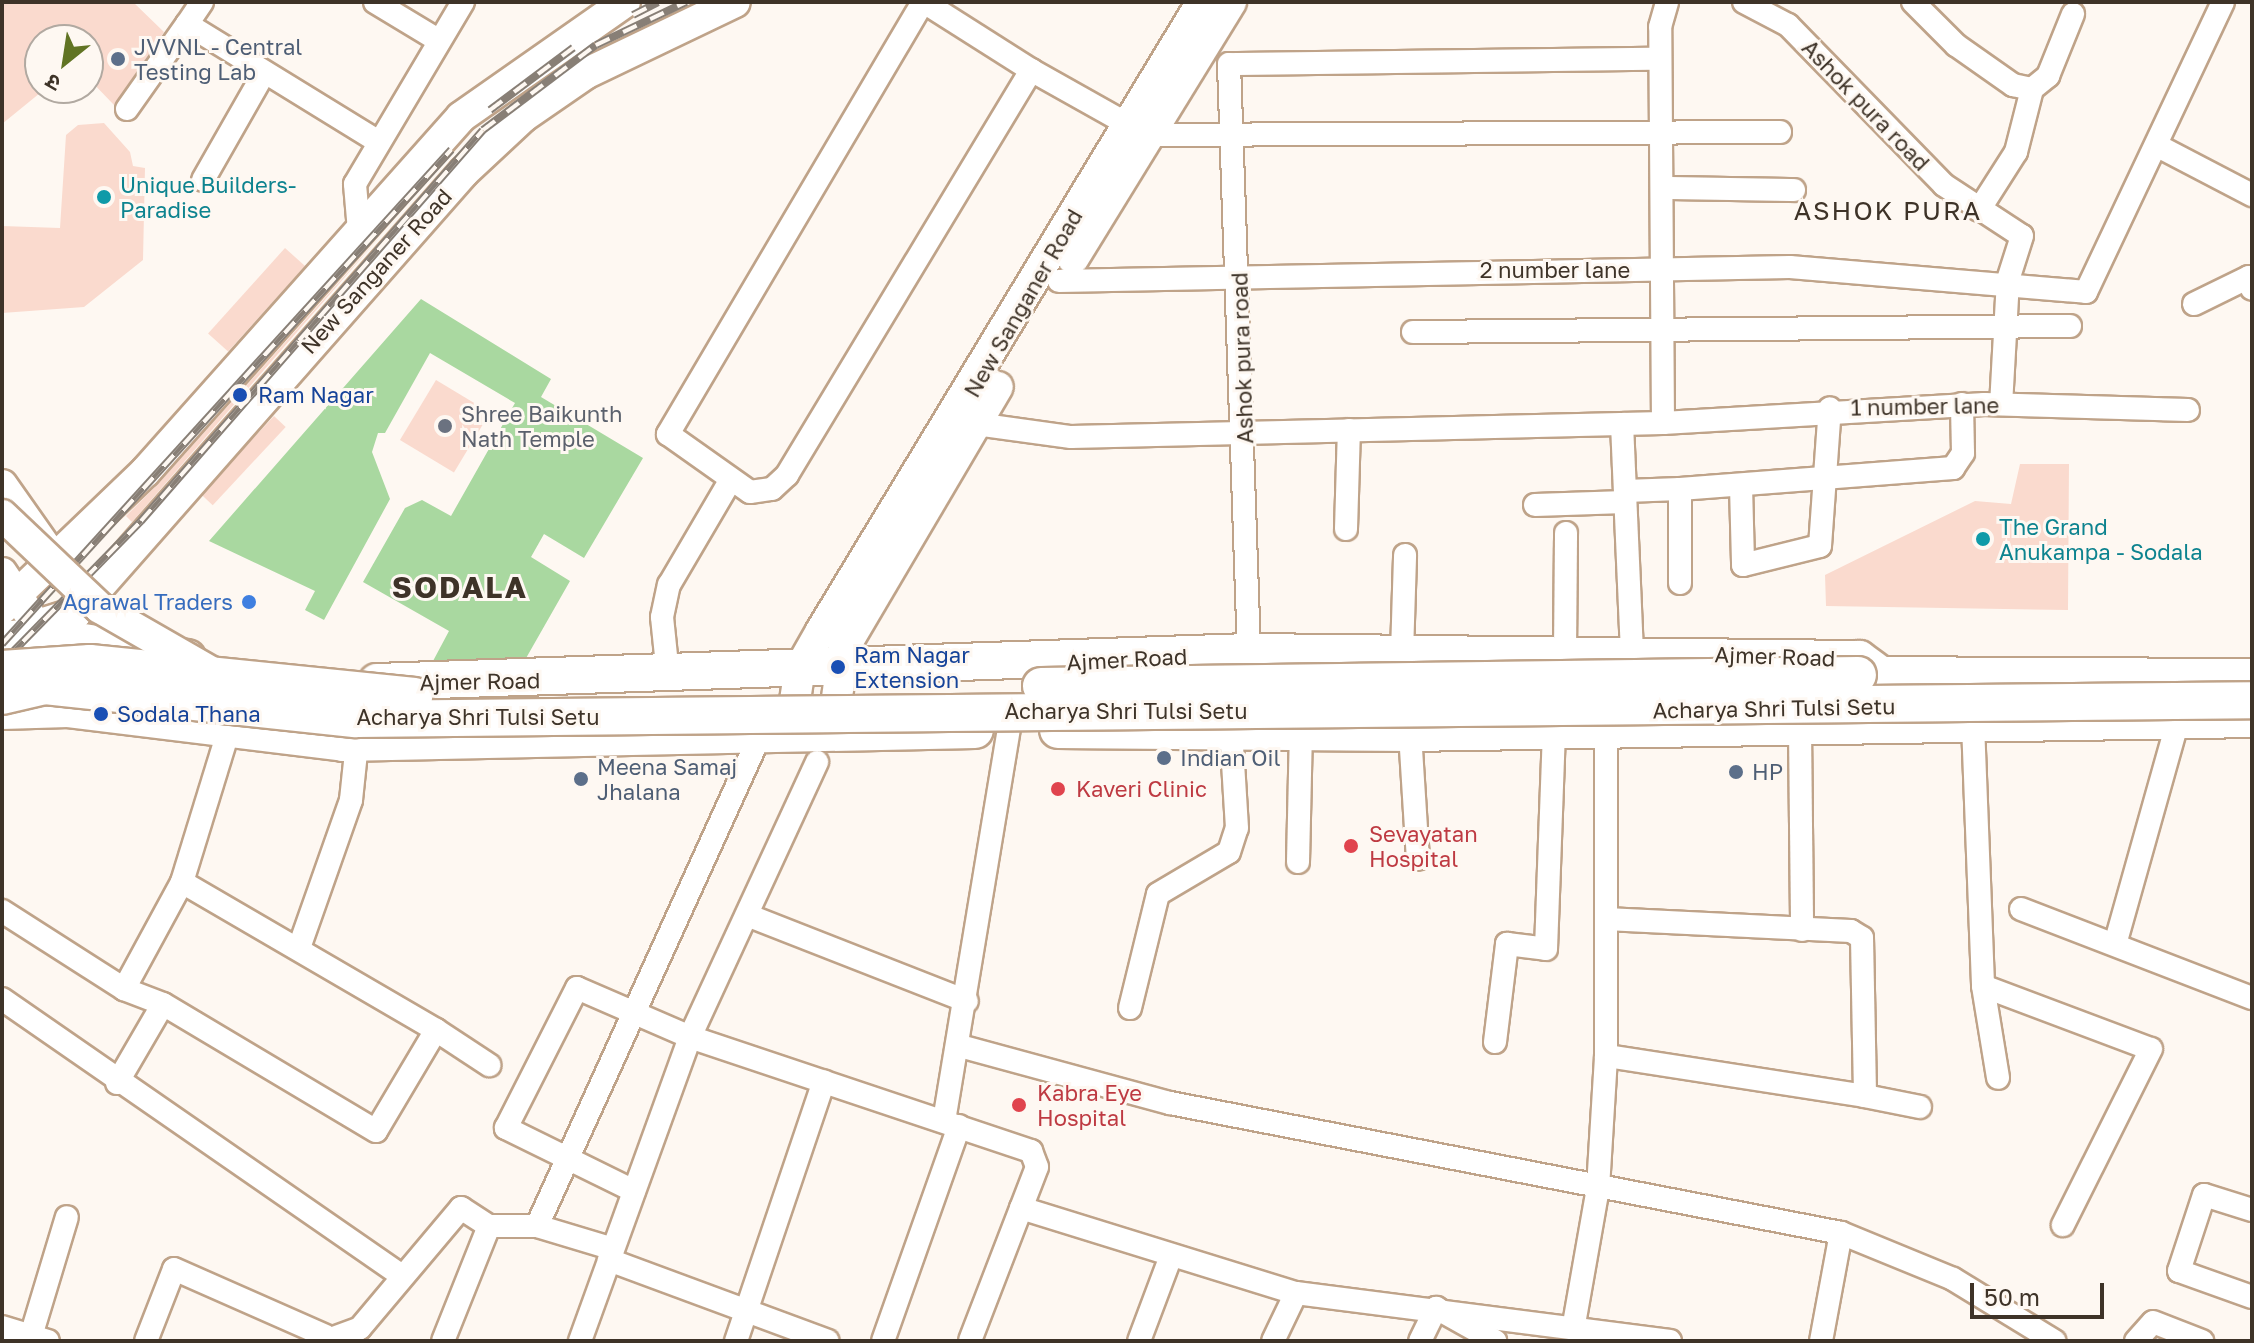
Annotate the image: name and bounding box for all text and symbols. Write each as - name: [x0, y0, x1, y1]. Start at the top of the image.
- north arrow: [24, 24, 104, 104]
- place label: JVVNL - Central Testing Lab: [134, 33, 302, 84]
- street label: Ashok pura road: [1797, 34, 1935, 176]
- marker: JVVNL - Central Testing Lab: [109, 50, 127, 68]
- text: उ: [40, 69, 65, 98]
- place label: Unique Builders- Paradise: [120, 171, 296, 222]
- street label: New Sanganer Road: [295, 183, 457, 359]
- marker: Unique Builders- Paradise: [95, 188, 113, 206]
- district label: ASHOK PURA: [1794, 195, 1982, 227]
- street label: New Sanganer Road: [958, 204, 1088, 402]
- street label: 2 number lane: [1480, 257, 1630, 283]
- street label: Ashok pura road: [1226, 272, 1258, 444]
- place label: Ram Nagar: [258, 382, 374, 408]
- marker: Ram Nagar: [229, 384, 251, 406]
- street label: 1 number lane: [1850, 392, 2000, 420]
- place label: Shree Baikunth Nath Temple: [461, 400, 622, 452]
- marker: Shree Baikunth Nath Temple: [436, 417, 454, 435]
- place label: The Grand Anukampa - Sodala: [1999, 513, 2203, 564]
- marker: The Grand Anukampa - Sodala: [1974, 530, 1992, 548]
- district label: SODALA: [392, 569, 528, 605]
- place label: Agrawal Traders: [63, 589, 233, 615]
- marker: Agrawal Traders: [240, 593, 258, 611]
- place label: Ram Nagar Extension: [854, 641, 970, 692]
- street label: Ajmer Road: [1714, 641, 1836, 671]
- street label: Ajmer Road: [1066, 643, 1188, 675]
- marker: Ram Nagar Extension: [829, 658, 847, 676]
- street label: Ajmer Road: [419, 667, 541, 695]
- street label: Acharya Shri Tulsi Setu: [1652, 693, 1896, 723]
- street label: Acharya Shri Tulsi Setu: [1005, 698, 1247, 724]
- place label: Sodala Thana: [117, 701, 261, 727]
- street label: Acharya Shri Tulsi Setu: [357, 704, 599, 730]
- marker: Sodala Thana: [92, 705, 110, 723]
- place label: Indian Oil: [1180, 745, 1281, 771]
- marker: Indian Oil: [1155, 749, 1173, 767]
- place label: Meena Samaj Jhalana: [597, 753, 737, 804]
- place label: HP: [1752, 759, 1783, 785]
- marker: HP: [1727, 763, 1745, 781]
- marker: Meena Samaj Jhalana: [572, 770, 590, 788]
- place label: Kaveri Clinic: [1076, 776, 1207, 802]
- marker: Kaveri Clinic: [1047, 778, 1069, 800]
- place label: Sevayatan Hospital: [1369, 820, 1478, 872]
- marker: Sevayatan Hospital: [1340, 835, 1362, 857]
- place label: Kabra Eye Hospital: [1037, 1079, 1142, 1130]
- marker: Kabra Eye Hospital: [1008, 1094, 1030, 1116]
- scale bar: [1974, 1267, 2108, 1317]
- text: 50 m: [1984, 1282, 2040, 1311]

